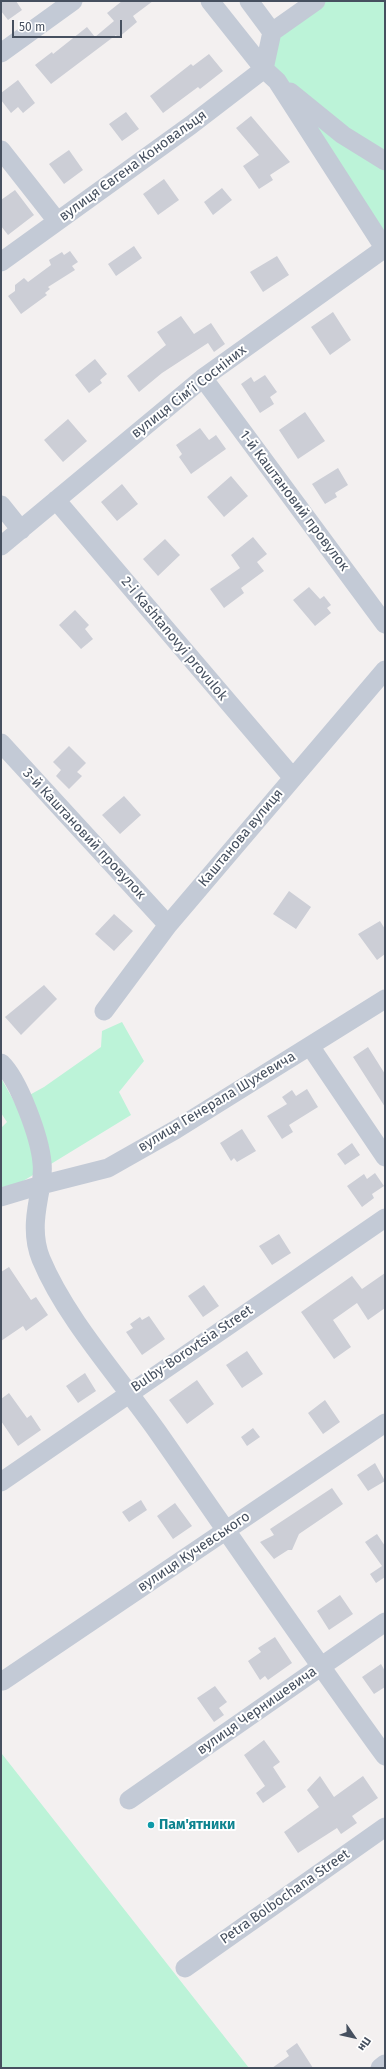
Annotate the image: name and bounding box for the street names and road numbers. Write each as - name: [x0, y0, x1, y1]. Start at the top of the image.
- street label: вулиця Євгена Коновальця: [56, 107, 210, 225]
- street label: вулиця Сім’ї Сосніних: [128, 342, 250, 442]
- street label: 1-й Каштановий провулок: [236, 427, 352, 575]
- street label: 2-i Kashtanovyi provulok: [117, 574, 231, 704]
- street label: 3-й Каштановий провулок: [19, 765, 149, 903]
- street label: Каштанова вулиця: [195, 786, 287, 890]
- street label: вулиця Генерала Шухевича: [135, 1048, 299, 1156]
- street label: Bulby-Borovtsia Street: [128, 1302, 256, 1396]
- street label: вулиця Кучевського: [135, 1508, 253, 1596]
- street label: вулиця Чернишевича: [194, 1663, 320, 1759]
- street label: Petra Bolbochana Street: [217, 1846, 353, 1948]

